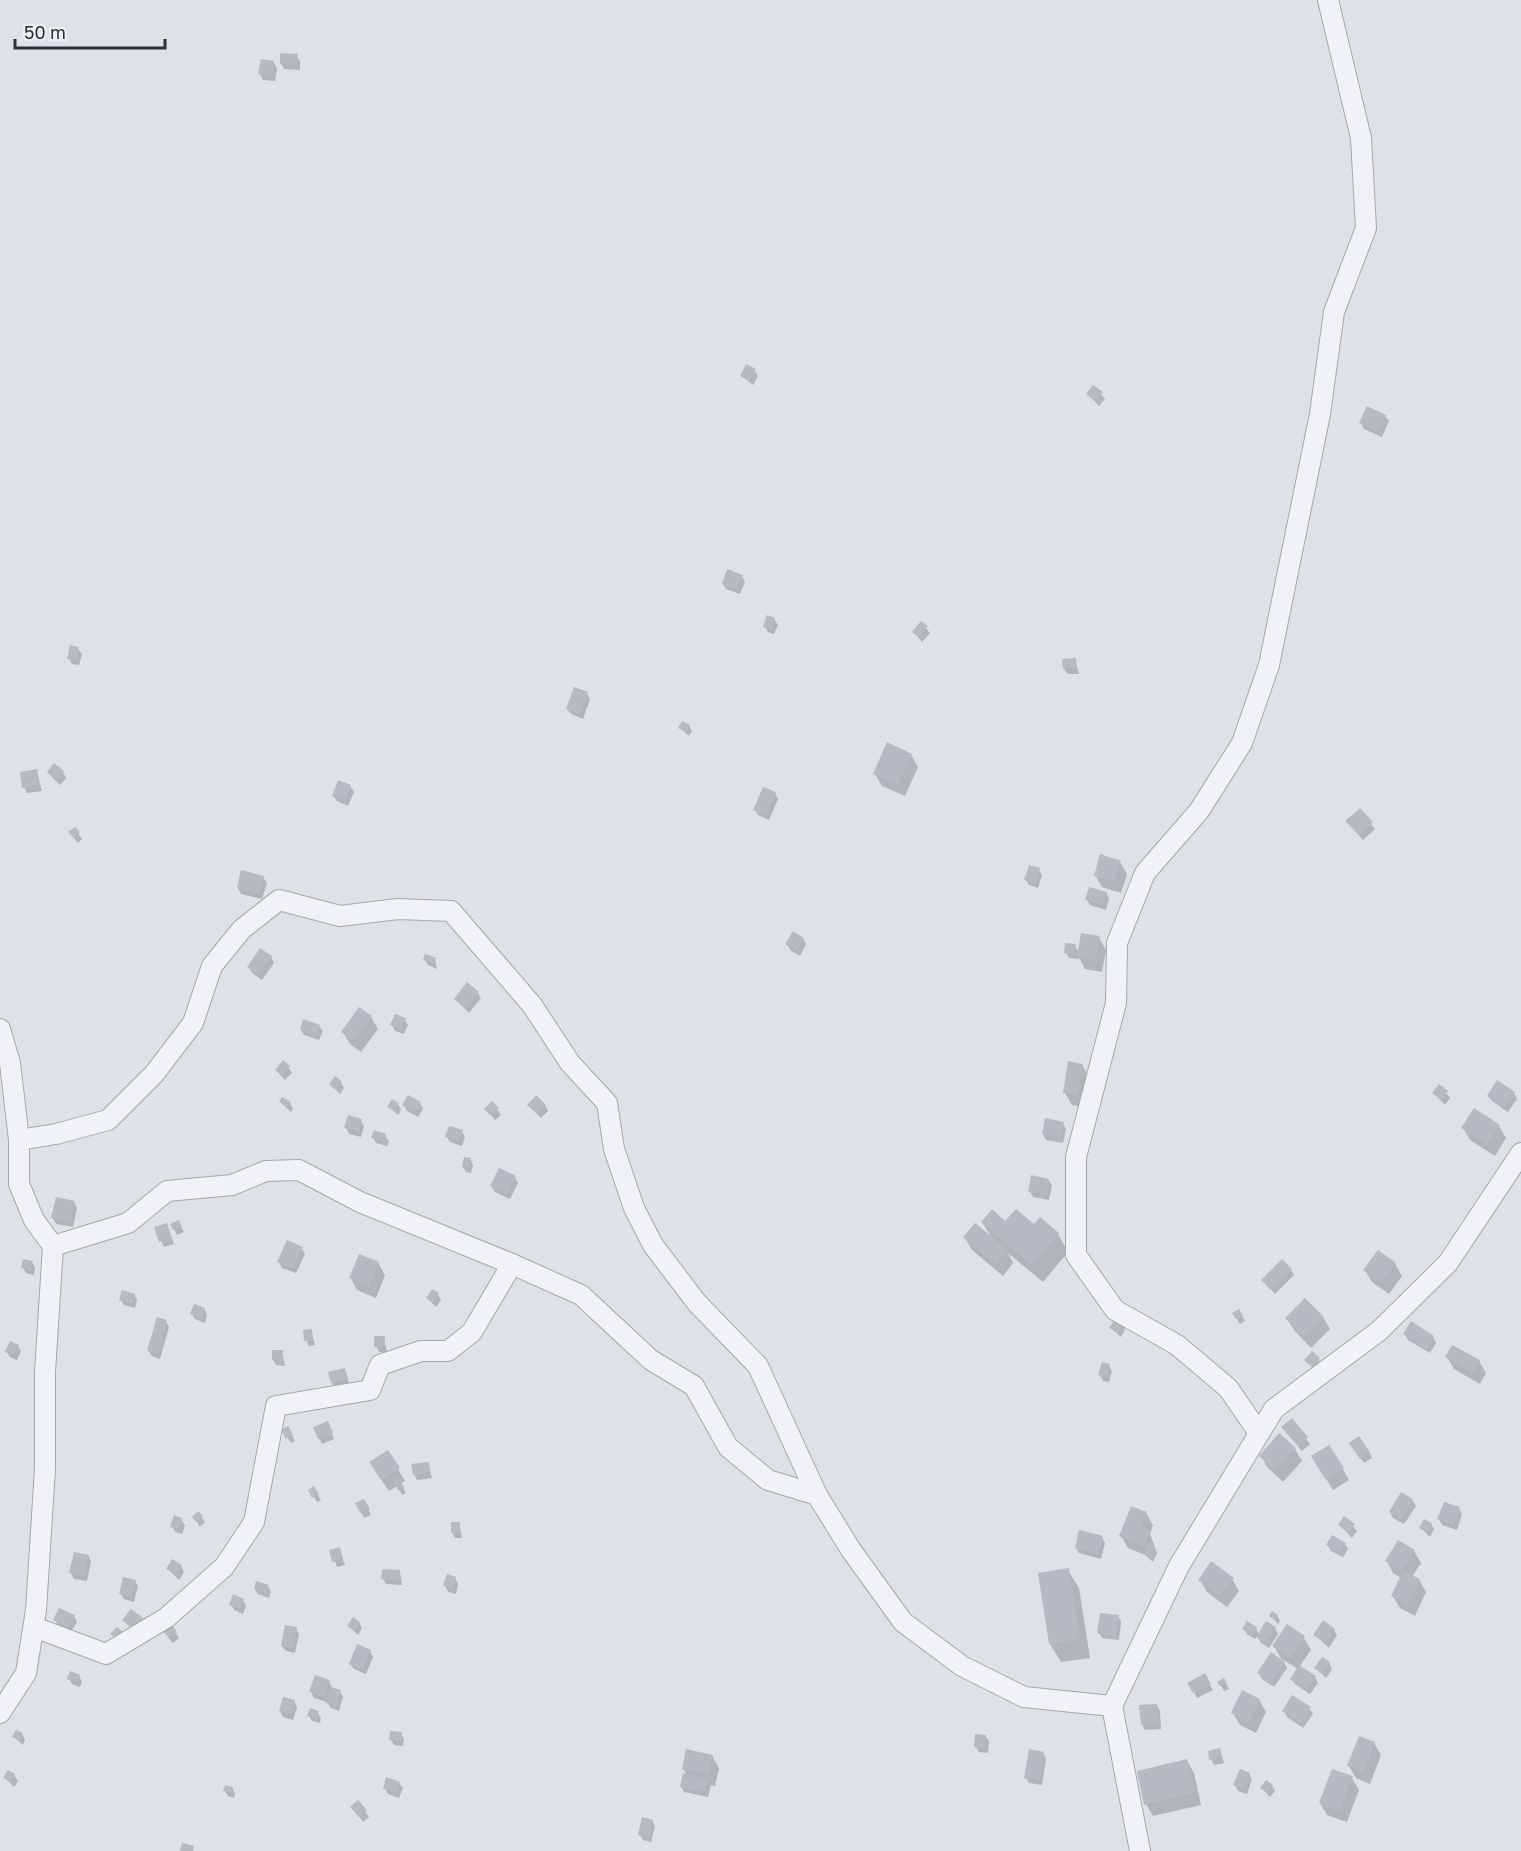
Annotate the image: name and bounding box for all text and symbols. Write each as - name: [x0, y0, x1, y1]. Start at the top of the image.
- scale bar: [15, 12, 165, 50]
- text: 50 m: [24, 21, 66, 43]

